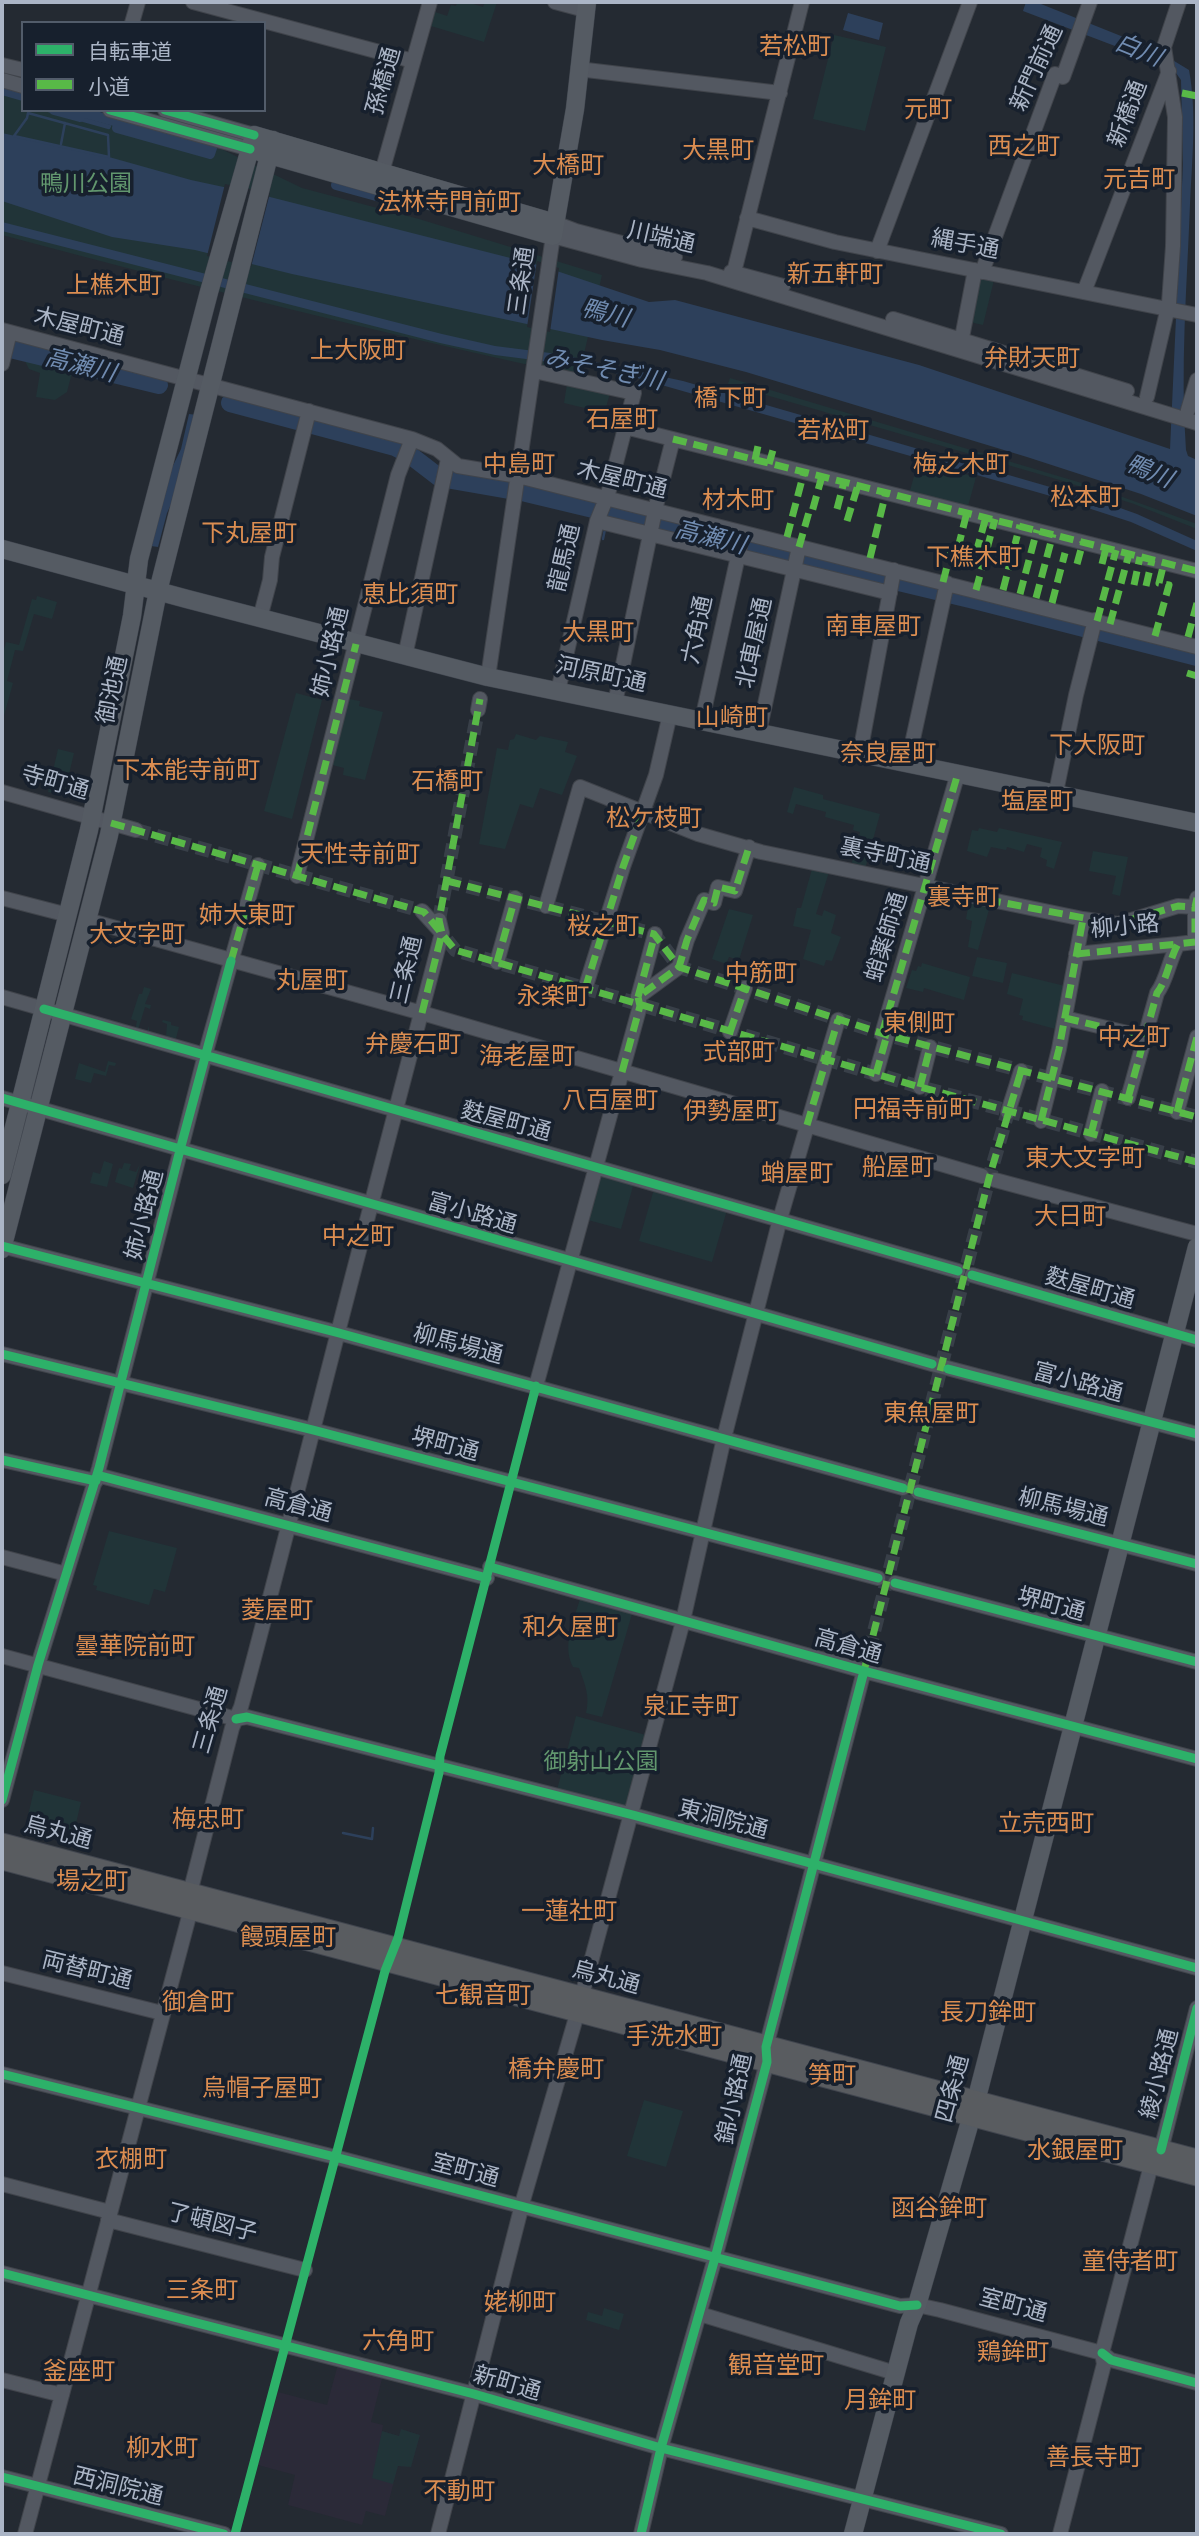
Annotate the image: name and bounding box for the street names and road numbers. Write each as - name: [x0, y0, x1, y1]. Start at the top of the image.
- street label: 新門前通: [1005, 20, 1069, 116]
- street label: 孫橋通: [361, 44, 407, 118]
- street label: 新橋通: [1103, 77, 1153, 151]
- street label: 川端通: [624, 217, 698, 259]
- street label: 縄手通: [929, 225, 1001, 265]
- street label: 三条通: [504, 245, 540, 317]
- street label: 木屋町通: [31, 302, 127, 352]
- street label: 木屋町通: [574, 455, 670, 505]
- street label: 龍馬通: [544, 521, 586, 595]
- street label: 六角通: [677, 593, 719, 667]
- street label: 北車屋通: [732, 595, 778, 691]
- street label: 姉小路通: [307, 604, 355, 700]
- street label: 河原町通: [553, 652, 649, 698]
- street label: 御池通: [92, 653, 134, 727]
- street label: 寺町通: [18, 760, 92, 806]
- street label: 裏寺町通: [837, 833, 933, 879]
- street label: 蛸薬師通: [860, 889, 914, 985]
- street label: 柳小路: [1089, 910, 1161, 944]
- street label: 三条通: [386, 933, 428, 1007]
- street label: 麩屋町通: [458, 1097, 554, 1147]
- street label: 姉小路通: [120, 1167, 170, 1263]
- street label: 富小路通: [424, 1188, 520, 1240]
- street label: 麩屋町通: [1042, 1263, 1138, 1315]
- street label: 柳馬場通: [410, 1320, 506, 1370]
- street label: 富小路通: [1030, 1358, 1126, 1408]
- street label: 堺町通: [408, 1423, 482, 1467]
- street label: 柳馬場通: [1015, 1483, 1111, 1533]
- street label: 高倉通: [261, 1484, 335, 1528]
- street label: 堺町通: [1014, 1583, 1088, 1627]
- street label: 高倉通: [811, 1624, 885, 1670]
- street label: 三条通: [188, 1683, 234, 1757]
- street label: 東洞院通: [675, 1795, 771, 1845]
- street label: 烏丸通: [21, 1811, 95, 1855]
- street label: 両替町通: [39, 1946, 135, 1996]
- street label: 烏丸通: [569, 1956, 643, 2000]
- street label: 綾小路通: [1135, 2026, 1185, 2122]
- street label: 錦小路通: [712, 2051, 758, 2147]
- street label: 四条通: [931, 2052, 975, 2126]
- street label: 室町通: [428, 2149, 502, 2193]
- street label: 了頓図子: [164, 2198, 260, 2248]
- street label: 室町通: [976, 2284, 1050, 2328]
- street label: 新町通: [470, 2361, 544, 2407]
- street label: 西洞院通: [70, 2462, 166, 2512]

